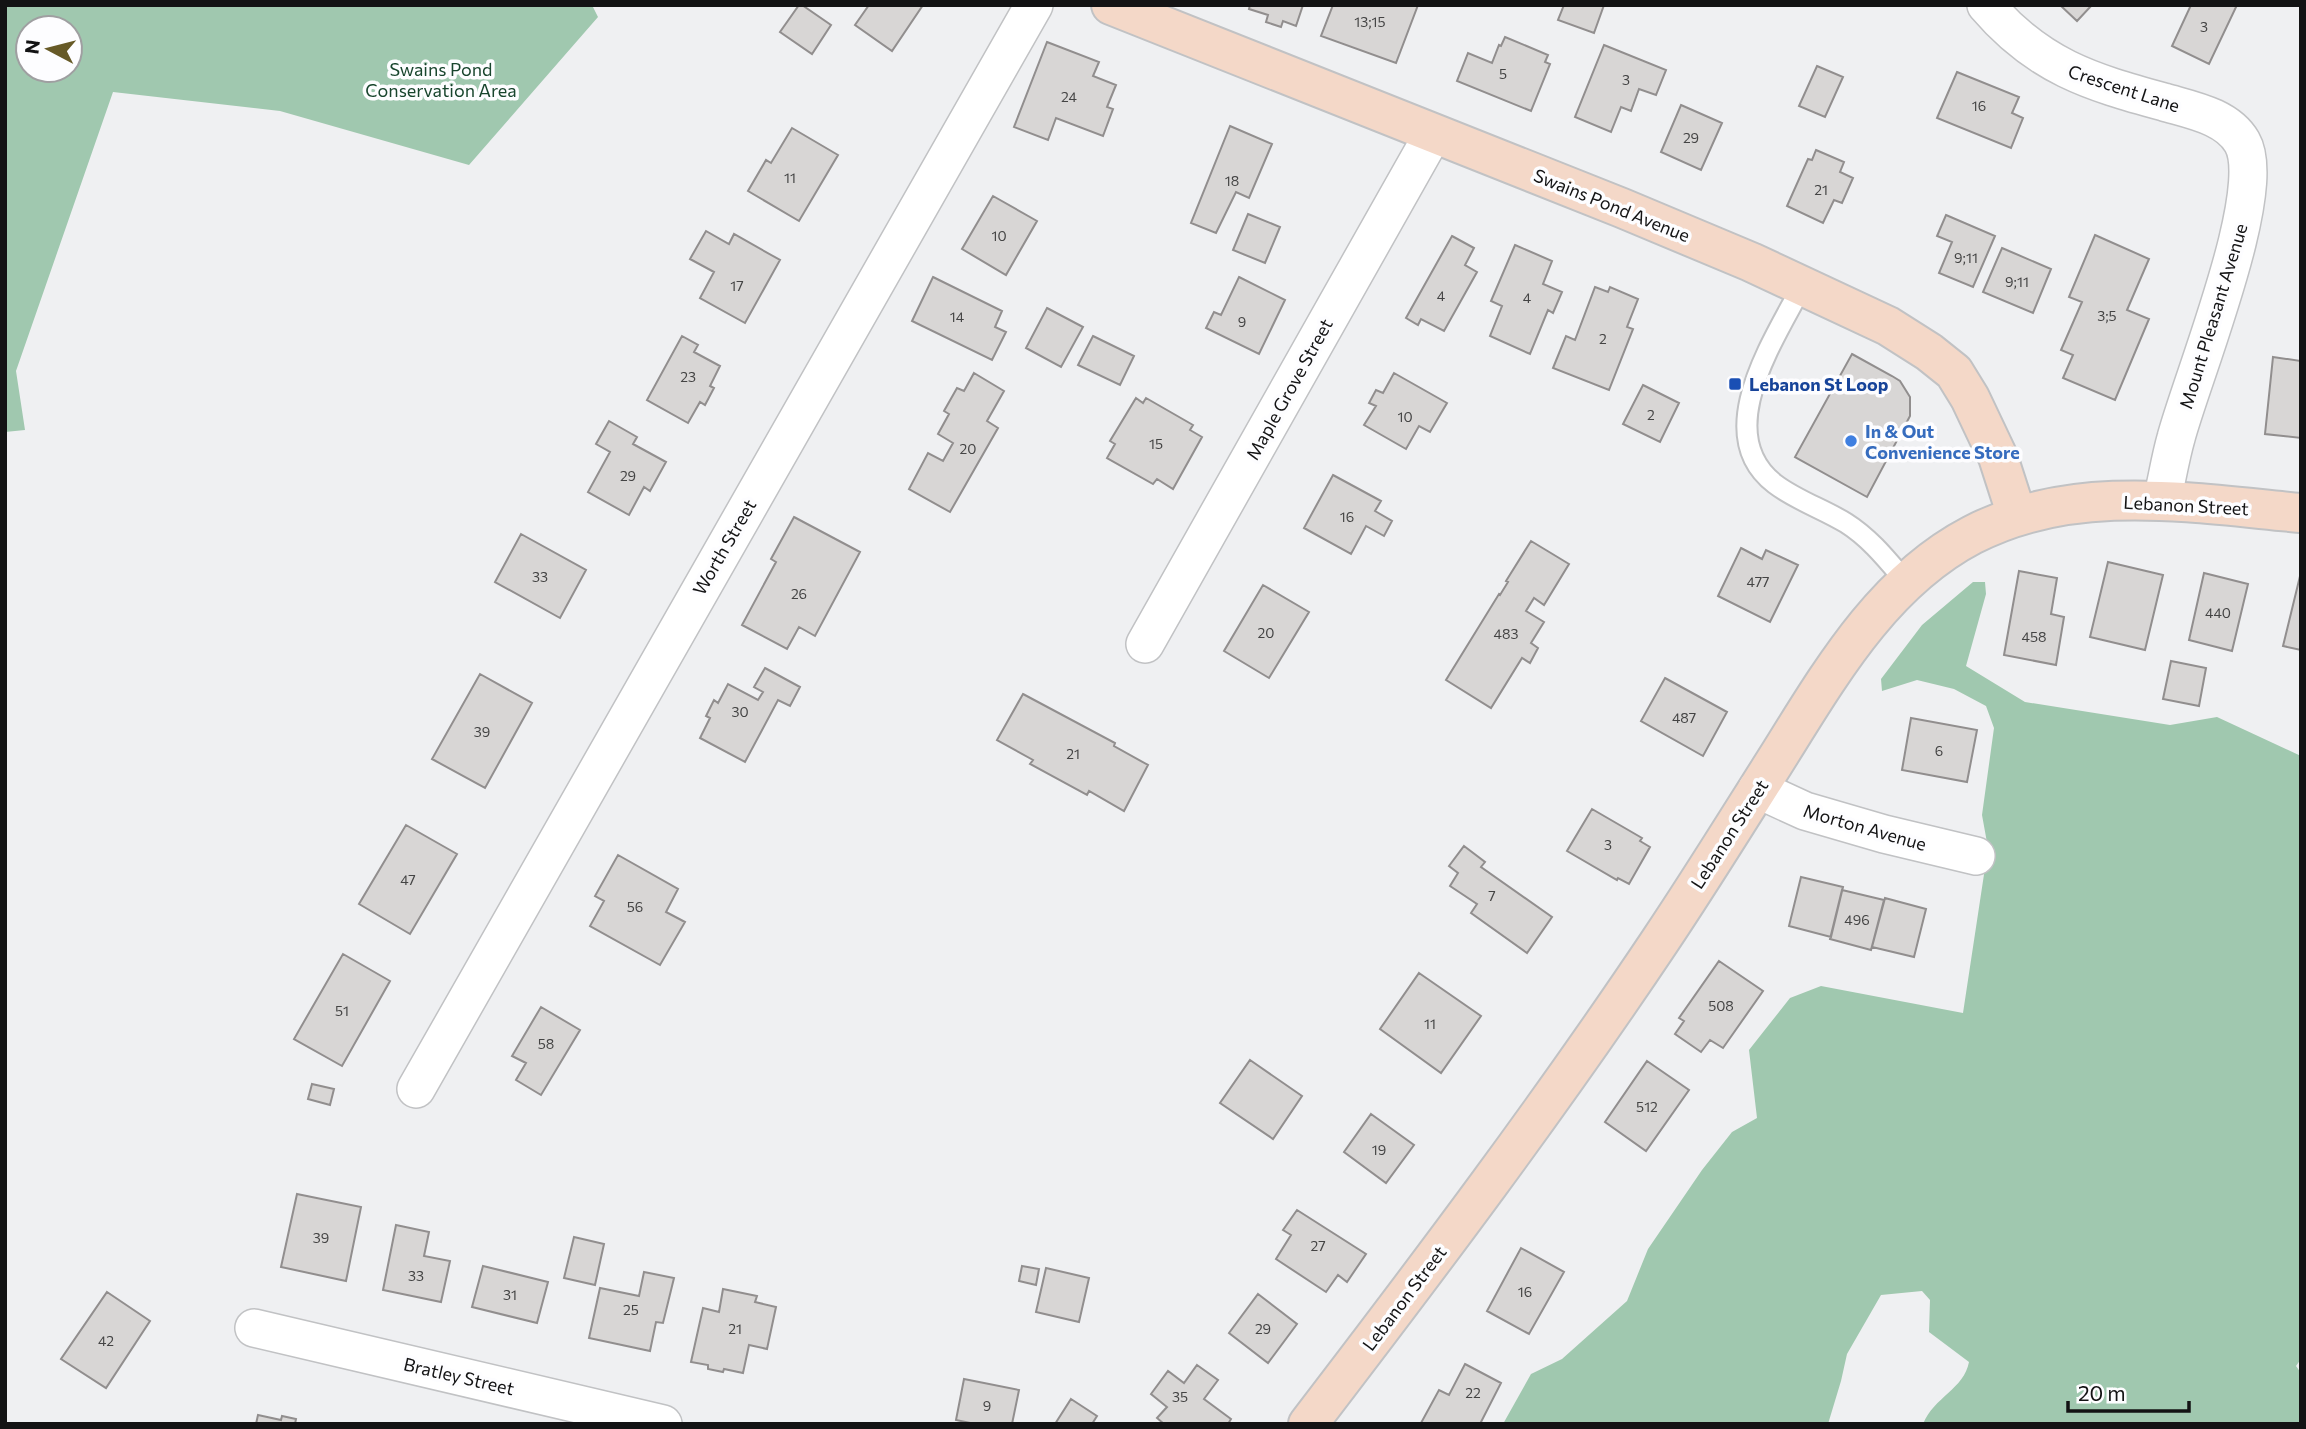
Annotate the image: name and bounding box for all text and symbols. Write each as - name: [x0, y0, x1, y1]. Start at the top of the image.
- house number: 13;15: [1354, 13, 1386, 30]
- north arrow: [14, 14, 84, 84]
- house number: 3: [2200, 18, 2208, 35]
- text: N: [19, 38, 44, 55]
- park label: Swains Pond Conservation Area: [365, 58, 517, 101]
- street label: Crescent Lane: [2065, 60, 2183, 116]
- house number: 5: [1499, 65, 1507, 82]
- house number: 3: [1622, 71, 1630, 88]
- house number: 24: [1061, 88, 1078, 105]
- house number: 16: [1972, 97, 1986, 114]
- house number: 29: [1683, 129, 1699, 146]
- street label: Swains Pond Avenue: [1531, 164, 1693, 246]
- house number: 11: [784, 169, 796, 186]
- house number: 18: [1225, 172, 1239, 189]
- house number: 21: [1814, 181, 1828, 198]
- street label: Mount Pleasant Avenue: [2174, 221, 2252, 411]
- house number: 10: [991, 227, 1007, 244]
- house number: 9;11: [1954, 249, 1978, 266]
- house number: 9;11: [2005, 273, 2029, 290]
- house number: 17: [730, 277, 744, 294]
- house number: 4: [1437, 287, 1446, 304]
- house number: 4: [1523, 289, 1532, 306]
- house number: 3;5: [2097, 307, 2117, 324]
- house number: 14: [950, 308, 965, 325]
- house number: 9: [1238, 313, 1246, 330]
- street label: Maple Grove Street: [1241, 315, 1337, 463]
- house number: 2: [1599, 330, 1607, 347]
- house number: 23: [680, 368, 696, 385]
- place label: Lebanon St Loop: [1749, 373, 1889, 395]
- marker: Lebanon St Loop: [1727, 376, 1743, 392]
- house number: 2: [1647, 406, 1655, 423]
- house number: 10: [1397, 408, 1413, 425]
- place label: In & Out Convenience Store: [1865, 420, 2020, 463]
- marker: In & Out Convenience Store: [1843, 433, 1859, 449]
- house number: 15: [1149, 435, 1163, 452]
- house number: 20: [960, 440, 976, 457]
- house number: 29: [620, 467, 636, 484]
- street label: Lebanon Street: [2123, 491, 2249, 519]
- street label: Worth Street: [688, 495, 760, 599]
- house number: 16: [1340, 508, 1354, 525]
- house number: 33: [532, 568, 548, 585]
- house number: 477: [1747, 573, 1769, 590]
- house number: 26: [791, 585, 807, 602]
- house number: 440: [2205, 604, 2231, 621]
- house number: 20: [1258, 624, 1274, 641]
- house number: 483: [1494, 625, 1518, 642]
- house number: 458: [2022, 628, 2046, 645]
- house number: 30: [731, 703, 749, 720]
- house number: 487: [1672, 709, 1696, 726]
- house number: 39: [474, 723, 490, 740]
- house number: 6: [1935, 742, 1943, 759]
- house number: 21: [1066, 745, 1080, 762]
- street label: Lebanon Street: [1686, 775, 1772, 893]
- street label: Morton Avenue: [1801, 799, 1929, 855]
- house number: 3: [1604, 836, 1612, 853]
- house number: 47: [400, 871, 416, 888]
- house number: 7: [1488, 887, 1496, 904]
- house number: 56: [627, 898, 643, 915]
- house number: 496: [1844, 911, 1870, 928]
- house number: 508: [1708, 997, 1734, 1014]
- house number: 51: [335, 1002, 349, 1019]
- house number: 11: [1424, 1015, 1436, 1032]
- house number: 58: [538, 1035, 554, 1052]
- house number: 512: [1636, 1098, 1658, 1115]
- house number: 19: [1372, 1141, 1386, 1158]
- house number: 39: [313, 1229, 329, 1246]
- house number: 27: [1310, 1237, 1326, 1254]
- street label: Lebanon Street: [1357, 1241, 1451, 1355]
- house number: 33: [408, 1267, 424, 1284]
- house number: 16: [1518, 1283, 1532, 1300]
- house number: 31: [503, 1286, 517, 1303]
- house number: 25: [623, 1301, 639, 1318]
- house number: 21: [728, 1320, 742, 1337]
- house number: 29: [1255, 1320, 1271, 1337]
- house number: 42: [98, 1332, 114, 1349]
- street label: Bratley Street: [402, 1353, 516, 1399]
- scale bar: [2068, 1370, 2189, 1414]
- text: 20 m: [2078, 1380, 2126, 1405]
- house number: 22: [1465, 1384, 1481, 1401]
- house number: 35: [1172, 1388, 1188, 1405]
- house number: 9: [983, 1397, 991, 1414]

